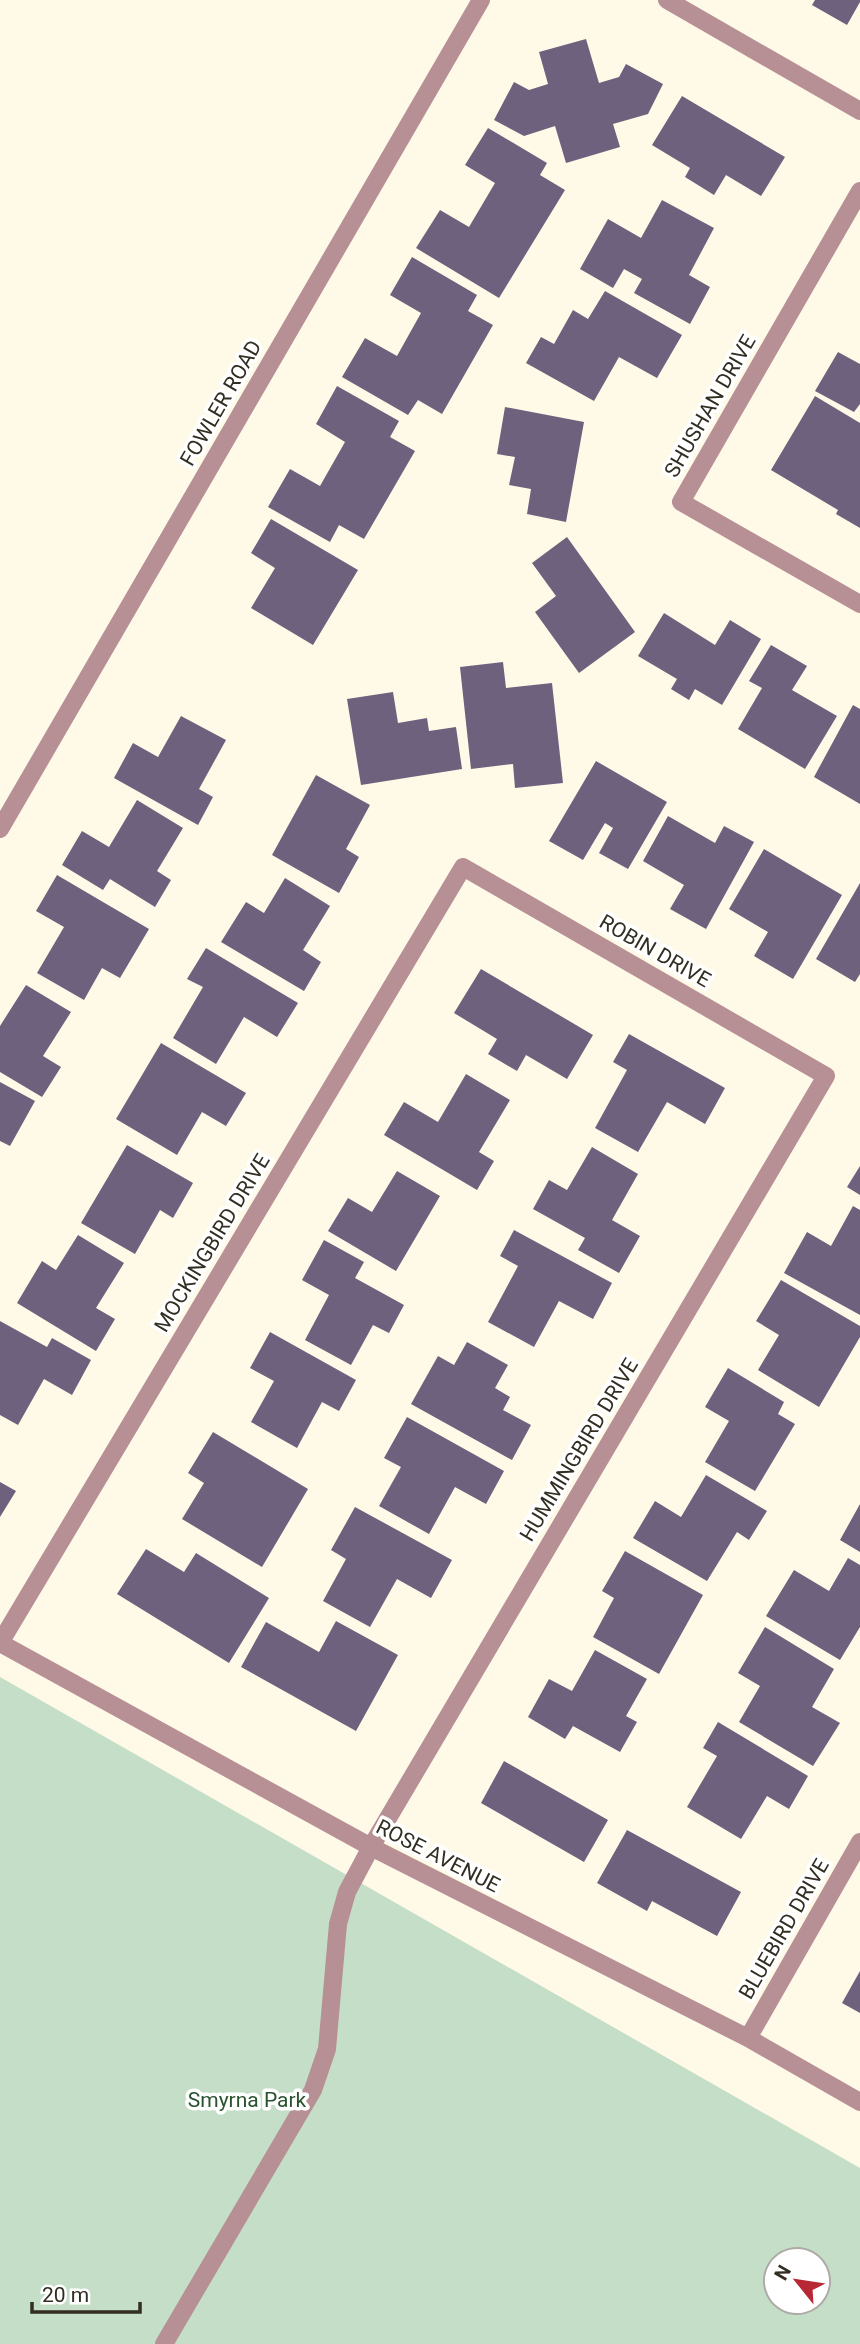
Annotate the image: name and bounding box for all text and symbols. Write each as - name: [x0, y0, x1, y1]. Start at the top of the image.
- street label: SHUSHAN DRIVE: [660, 331, 761, 481]
- street label: FOWLER ROAD: [175, 336, 267, 470]
- street label: ROBIN DRIVE: [595, 910, 715, 992]
- street label: MOCKINGBIRD DRIVE: [149, 1150, 275, 1336]
- street label: HUMMINGBIRD DRIVE: [515, 1354, 643, 1546]
- street label: ROSE AVENUE: [372, 1815, 504, 1898]
- street label: BLUEBIRD DRIVE: [734, 1855, 834, 2003]
- park label: Smyrna Park: [188, 2088, 307, 2112]
- north arrow: [762, 2246, 832, 2316]
- text: N: [769, 2261, 796, 2284]
- scale bar: [32, 2270, 140, 2314]
- text: 20 m: [42, 2283, 89, 2307]

